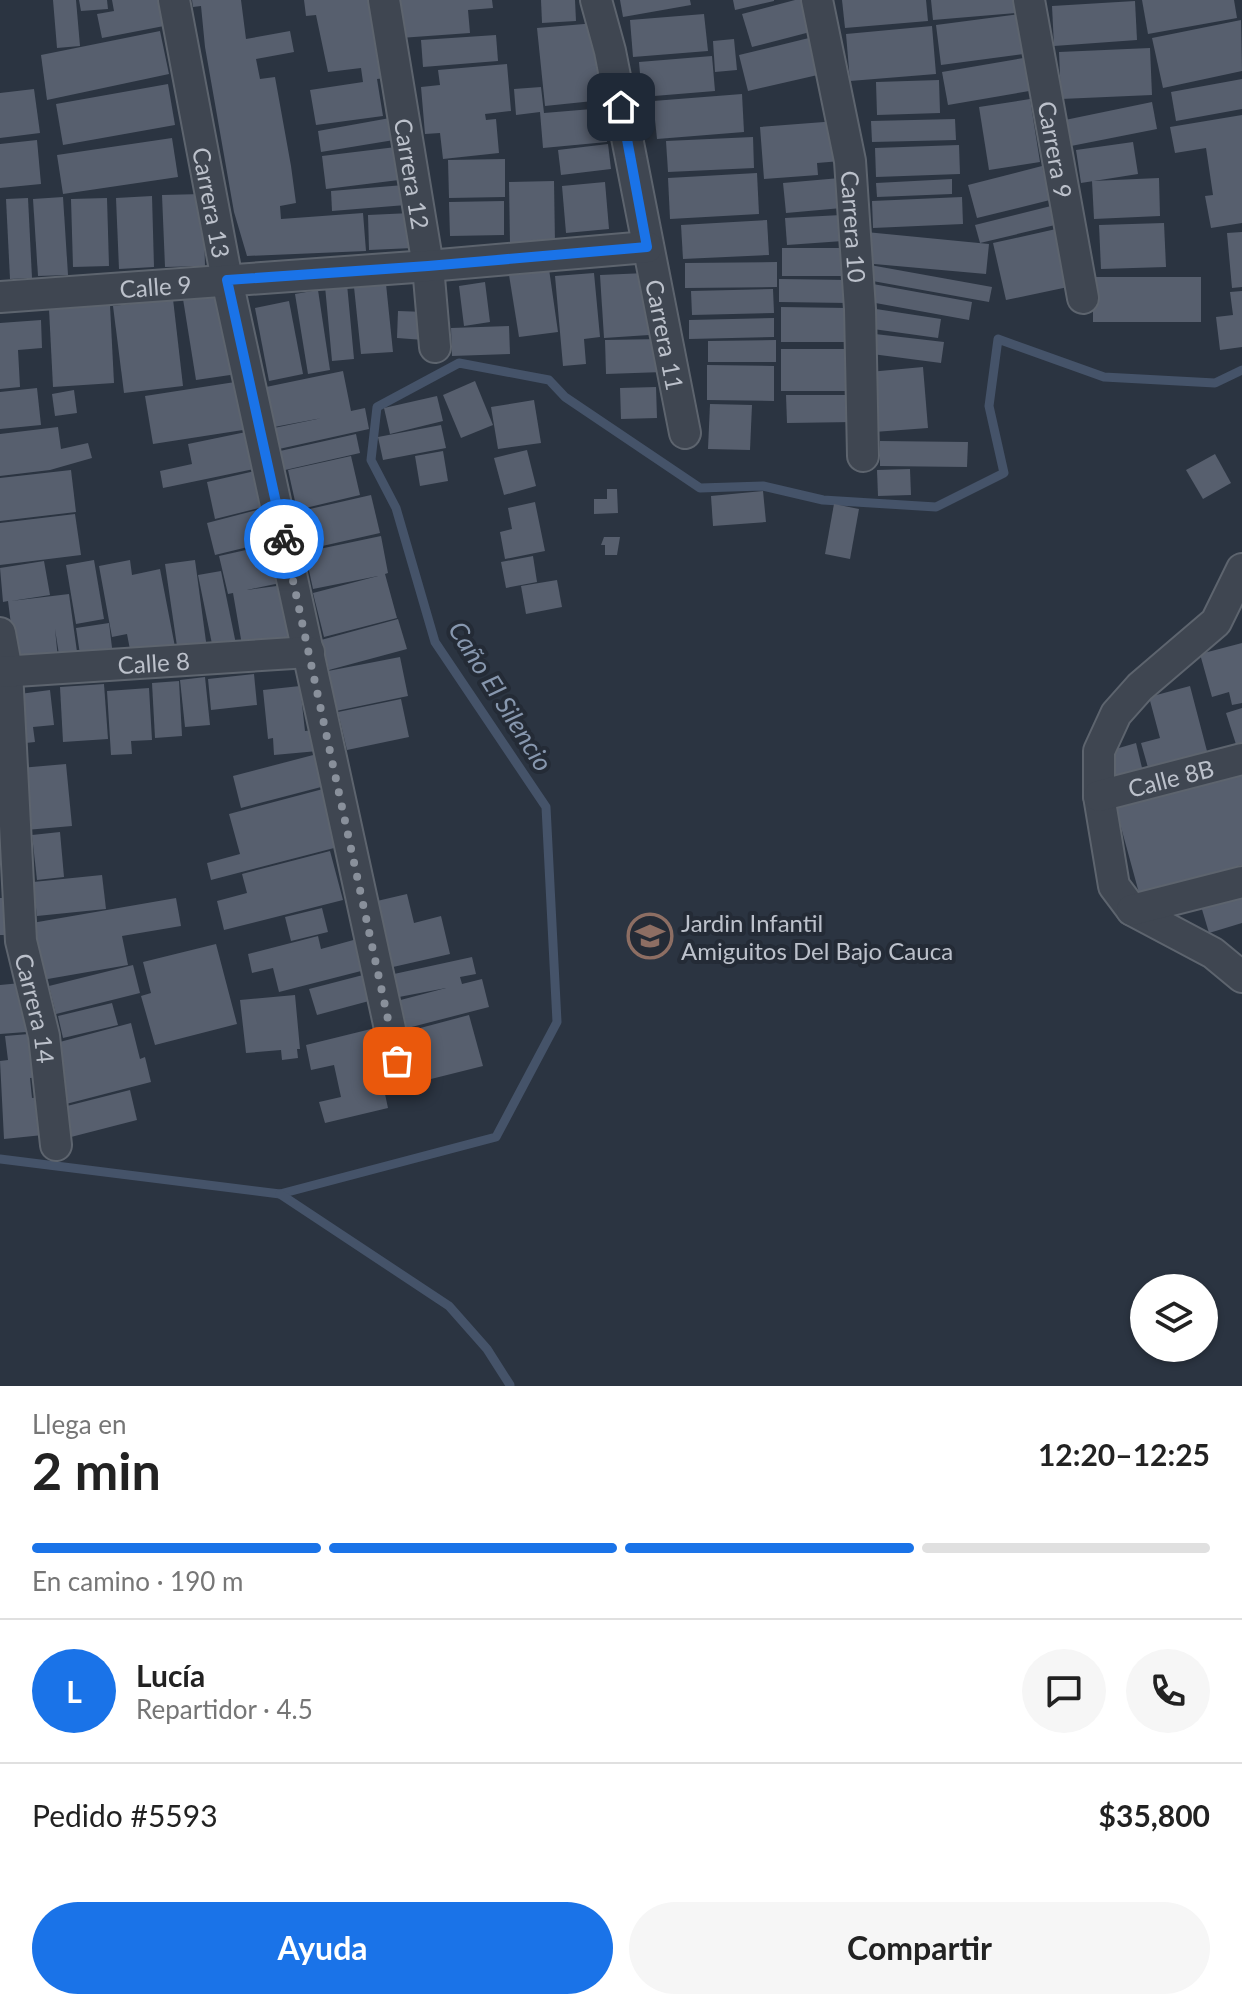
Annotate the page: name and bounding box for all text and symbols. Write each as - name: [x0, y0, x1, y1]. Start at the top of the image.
- pin: [587, 73, 655, 141]
- icon: home: [599, 85, 643, 129]
- street label: Carrera 9: [1033, 99, 1079, 200]
- street label: Carrera 12: [389, 116, 436, 231]
- street label: Carrera 13: [188, 145, 237, 260]
- street label: Carrera 10: [836, 170, 873, 284]
- street label: Calle 9: [119, 269, 193, 303]
- street label: Carrera 11: [641, 277, 691, 393]
- courier: [244, 499, 324, 579]
- icon: bike: [262, 517, 306, 561]
- water label: Caño El Silencio: [442, 615, 560, 777]
- street label: Calle 8: [117, 645, 191, 679]
- street label: Calle 8B: [1125, 752, 1217, 802]
- place label: Jardin Infantil Amiguitos Del Bajo Cauca: [681, 908, 953, 965]
- school or university icon: Jardin Infantil Amiguitos Del Bajo Cauca: [626, 912, 674, 960]
- street label: Carrera 14: [10, 950, 61, 1065]
- pin: [363, 1027, 431, 1095]
- icon: bag: [375, 1039, 419, 1083]
- map controls: [1130, 1274, 1218, 1362]
- button: layers: [1130, 1274, 1218, 1362]
- text: Llega en: [32, 1408, 127, 1440]
- text: 12:20–12:25: [1038, 1436, 1210, 1472]
- text: 2 min: [32, 1439, 161, 1501]
- text: En camino · 190 m: [32, 1565, 243, 1597]
- button: chat: [1022, 1649, 1106, 1733]
- button: phone: [1126, 1649, 1210, 1733]
- text: Lucía: [136, 1657, 205, 1693]
- text: L: [66, 1673, 82, 1709]
- text: Repartidor · 4.5: [136, 1693, 313, 1725]
- text: Pedido #5593: [32, 1797, 218, 1833]
- text: $35,800: [1099, 1797, 1210, 1833]
- button: Ayuda: [32, 1902, 613, 1994]
- button: Compartir: [629, 1902, 1210, 1994]

